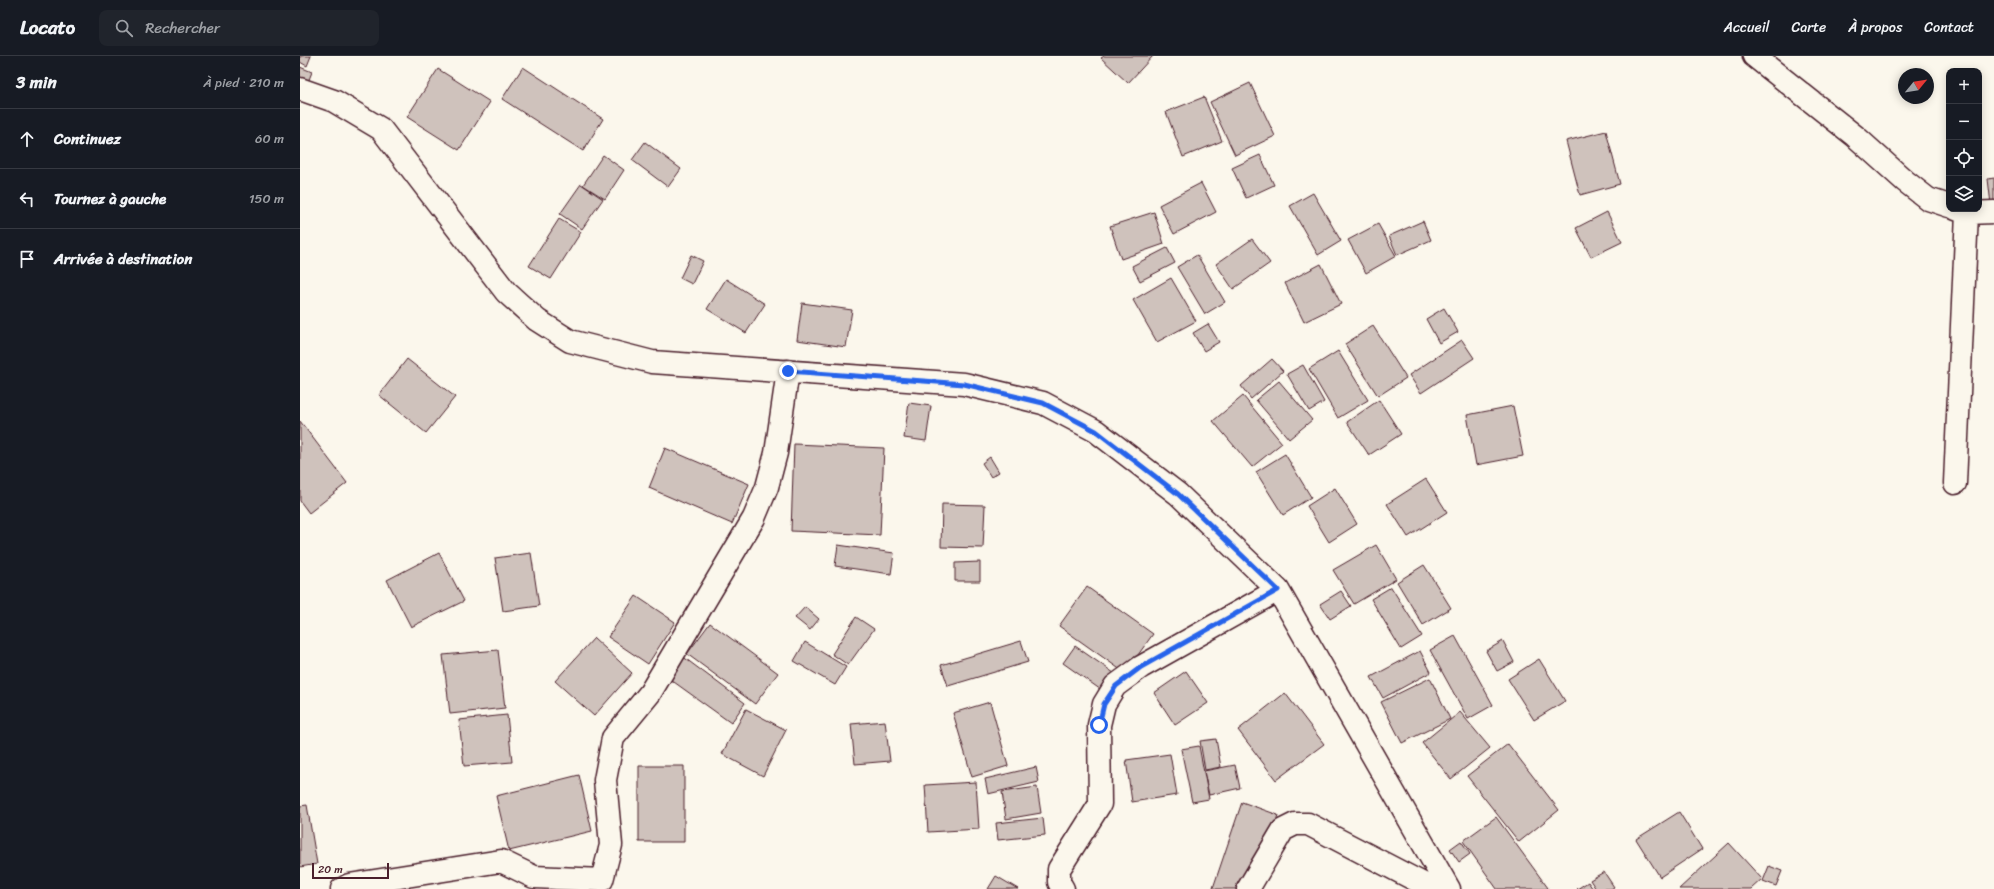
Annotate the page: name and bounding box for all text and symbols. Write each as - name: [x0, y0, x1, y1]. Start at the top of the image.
- search box: [99, 10, 379, 46]
- text: Locato: [20, 11, 75, 44]
- text: Rechercher: [145, 15, 220, 41]
- text: Accueil: [1724, 15, 1770, 40]
- text: Carte: [1792, 15, 1826, 40]
- text: À propos: [1848, 15, 1902, 40]
- text: Contact: [1924, 15, 1974, 40]
- icon: search: [113, 17, 135, 39]
- text: 3 min: [16, 67, 57, 97]
- north arrow: [1898, 68, 1934, 104]
- map controls: [1946, 68, 1982, 212]
- button: +: [1946, 68, 1982, 104]
- text: À pied · 210 m: [203, 71, 284, 94]
- button: −: [1946, 104, 1982, 140]
- text: Continuez: [54, 126, 121, 152]
- text: 60 m: [255, 127, 284, 150]
- icon: ahead: [16, 128, 38, 150]
- button: locate: [1946, 140, 1982, 176]
- button: layers: [1946, 176, 1982, 212]
- text: Tournez à gauche: [54, 186, 166, 212]
- text: 150 m: [249, 187, 284, 210]
- icon: left: [16, 188, 38, 210]
- text: Arrivée à destination: [54, 246, 192, 272]
- icon: arrive: [16, 248, 38, 270]
- route end: [779, 362, 797, 380]
- route start: [1090, 716, 1108, 734]
- text: 20 m: [318, 860, 343, 879]
- scale bar: [312, 861, 389, 880]

